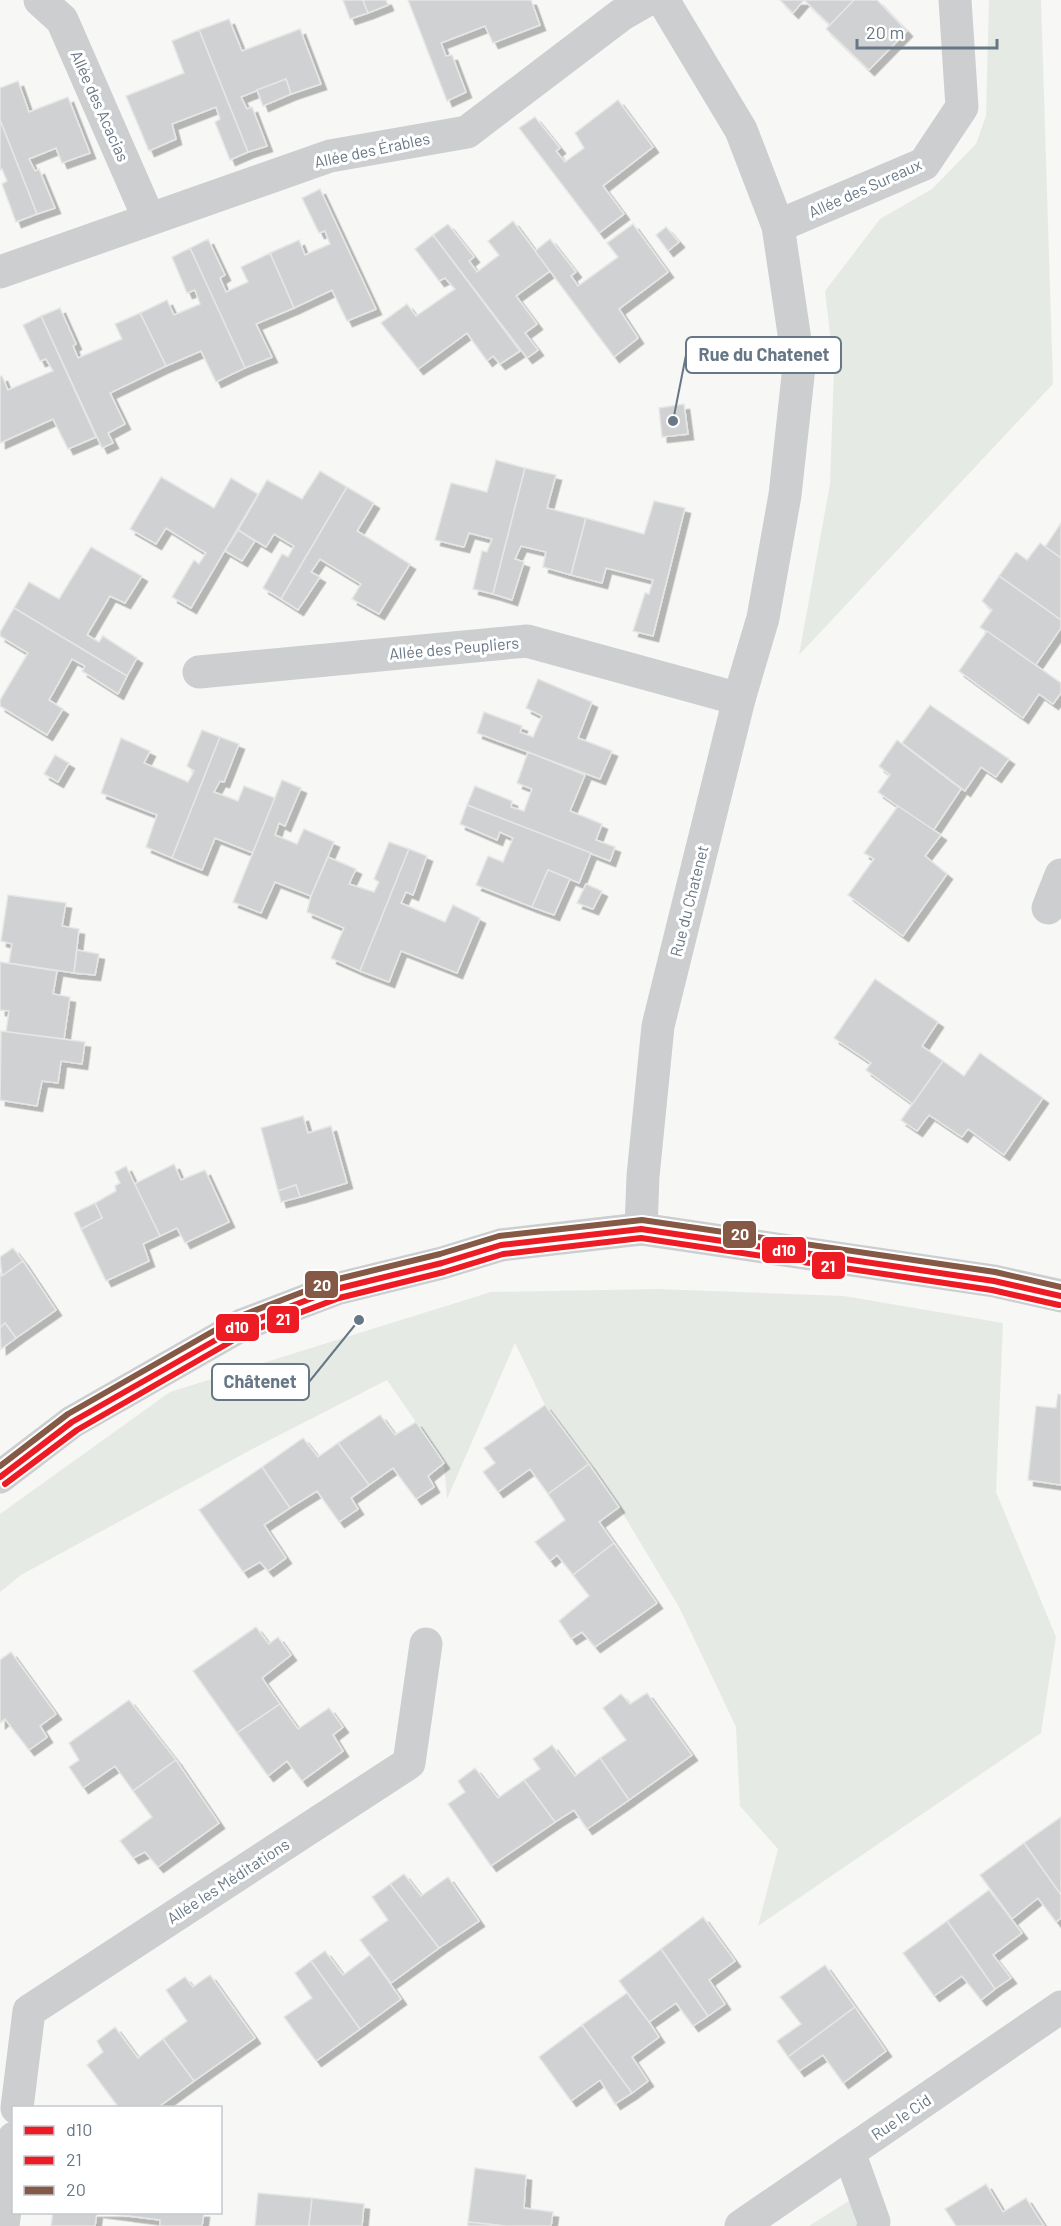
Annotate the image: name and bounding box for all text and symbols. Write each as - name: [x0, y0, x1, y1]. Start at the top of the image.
- scale bar: [857, 12, 996, 50]
- text: 20 m: [866, 21, 904, 43]
- street label: Allée des Acacias: [67, 47, 133, 164]
- street label: Allée des Érables: [312, 128, 431, 171]
- street label: Allée des Sureaux: [805, 154, 925, 221]
- callout: Rue du Chatenet: [686, 337, 841, 373]
- text: Rue du Chatenet: [699, 343, 830, 365]
- street label: Allée des Peupliers: [388, 632, 520, 663]
- street label: Rue du Chatenet: [666, 843, 712, 958]
- line badge: 20: [722, 1220, 757, 1249]
- text: 20: [731, 1224, 749, 1243]
- line badge: d10: [761, 1236, 807, 1264]
- text: d10: [772, 1240, 796, 1259]
- line badge: 21: [811, 1251, 846, 1280]
- text: 21: [821, 1256, 835, 1275]
- line badge: 20: [304, 1270, 339, 1299]
- text: 20: [313, 1275, 331, 1294]
- line badge: 21: [266, 1305, 300, 1334]
- text: 21: [276, 1309, 290, 1328]
- line badge: d10: [215, 1313, 260, 1342]
- text: d10: [225, 1317, 249, 1336]
- callout: Châtenet: [212, 1364, 309, 1400]
- text: Châtenet: [223, 1370, 297, 1392]
- street label: Allée les Méditations: [163, 1834, 292, 1927]
- street label: Rue le Cid: [867, 2090, 934, 2143]
- legend: [12, 2106, 222, 2214]
- text: d10: [66, 2118, 92, 2140]
- text: 21: [66, 2148, 82, 2170]
- text: 20: [66, 2178, 86, 2200]

